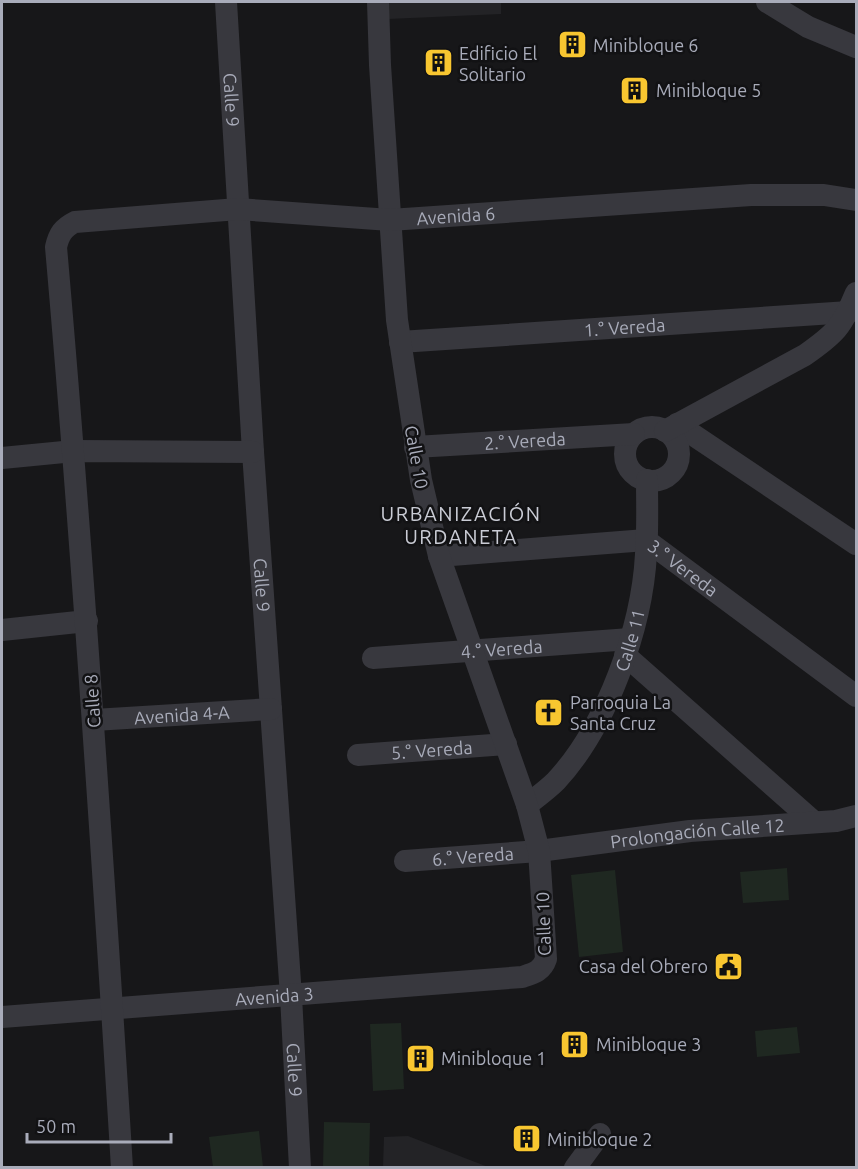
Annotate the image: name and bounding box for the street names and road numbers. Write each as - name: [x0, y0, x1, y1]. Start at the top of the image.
- street label: Calle 9: [220, 72, 243, 127]
- street label: Avenida 6: [416, 203, 496, 228]
- street label: 1.° Vereda: [583, 314, 666, 340]
- street label: Calle 10: [402, 424, 432, 490]
- street label: 2.° Vereda: [483, 428, 566, 453]
- street label: 3.° Vereda: [644, 535, 722, 600]
- street label: Calle 9: [250, 557, 274, 612]
- street label: Calle 11: [611, 607, 648, 674]
- street label: 4.° Vereda: [460, 635, 543, 661]
- street label: Calle 8: [80, 673, 104, 729]
- street label: Avenida 4-A: [133, 702, 231, 727]
- street label: 5.° Vereda: [390, 737, 473, 763]
- street label: Prolongación Calle 12: [609, 815, 785, 851]
- street label: 6.° Vereda: [431, 843, 514, 869]
- street label: Calle 10: [532, 892, 554, 956]
- street label: Avenida 3: [234, 983, 314, 1009]
- street label: Calle 9: [283, 1042, 306, 1097]

